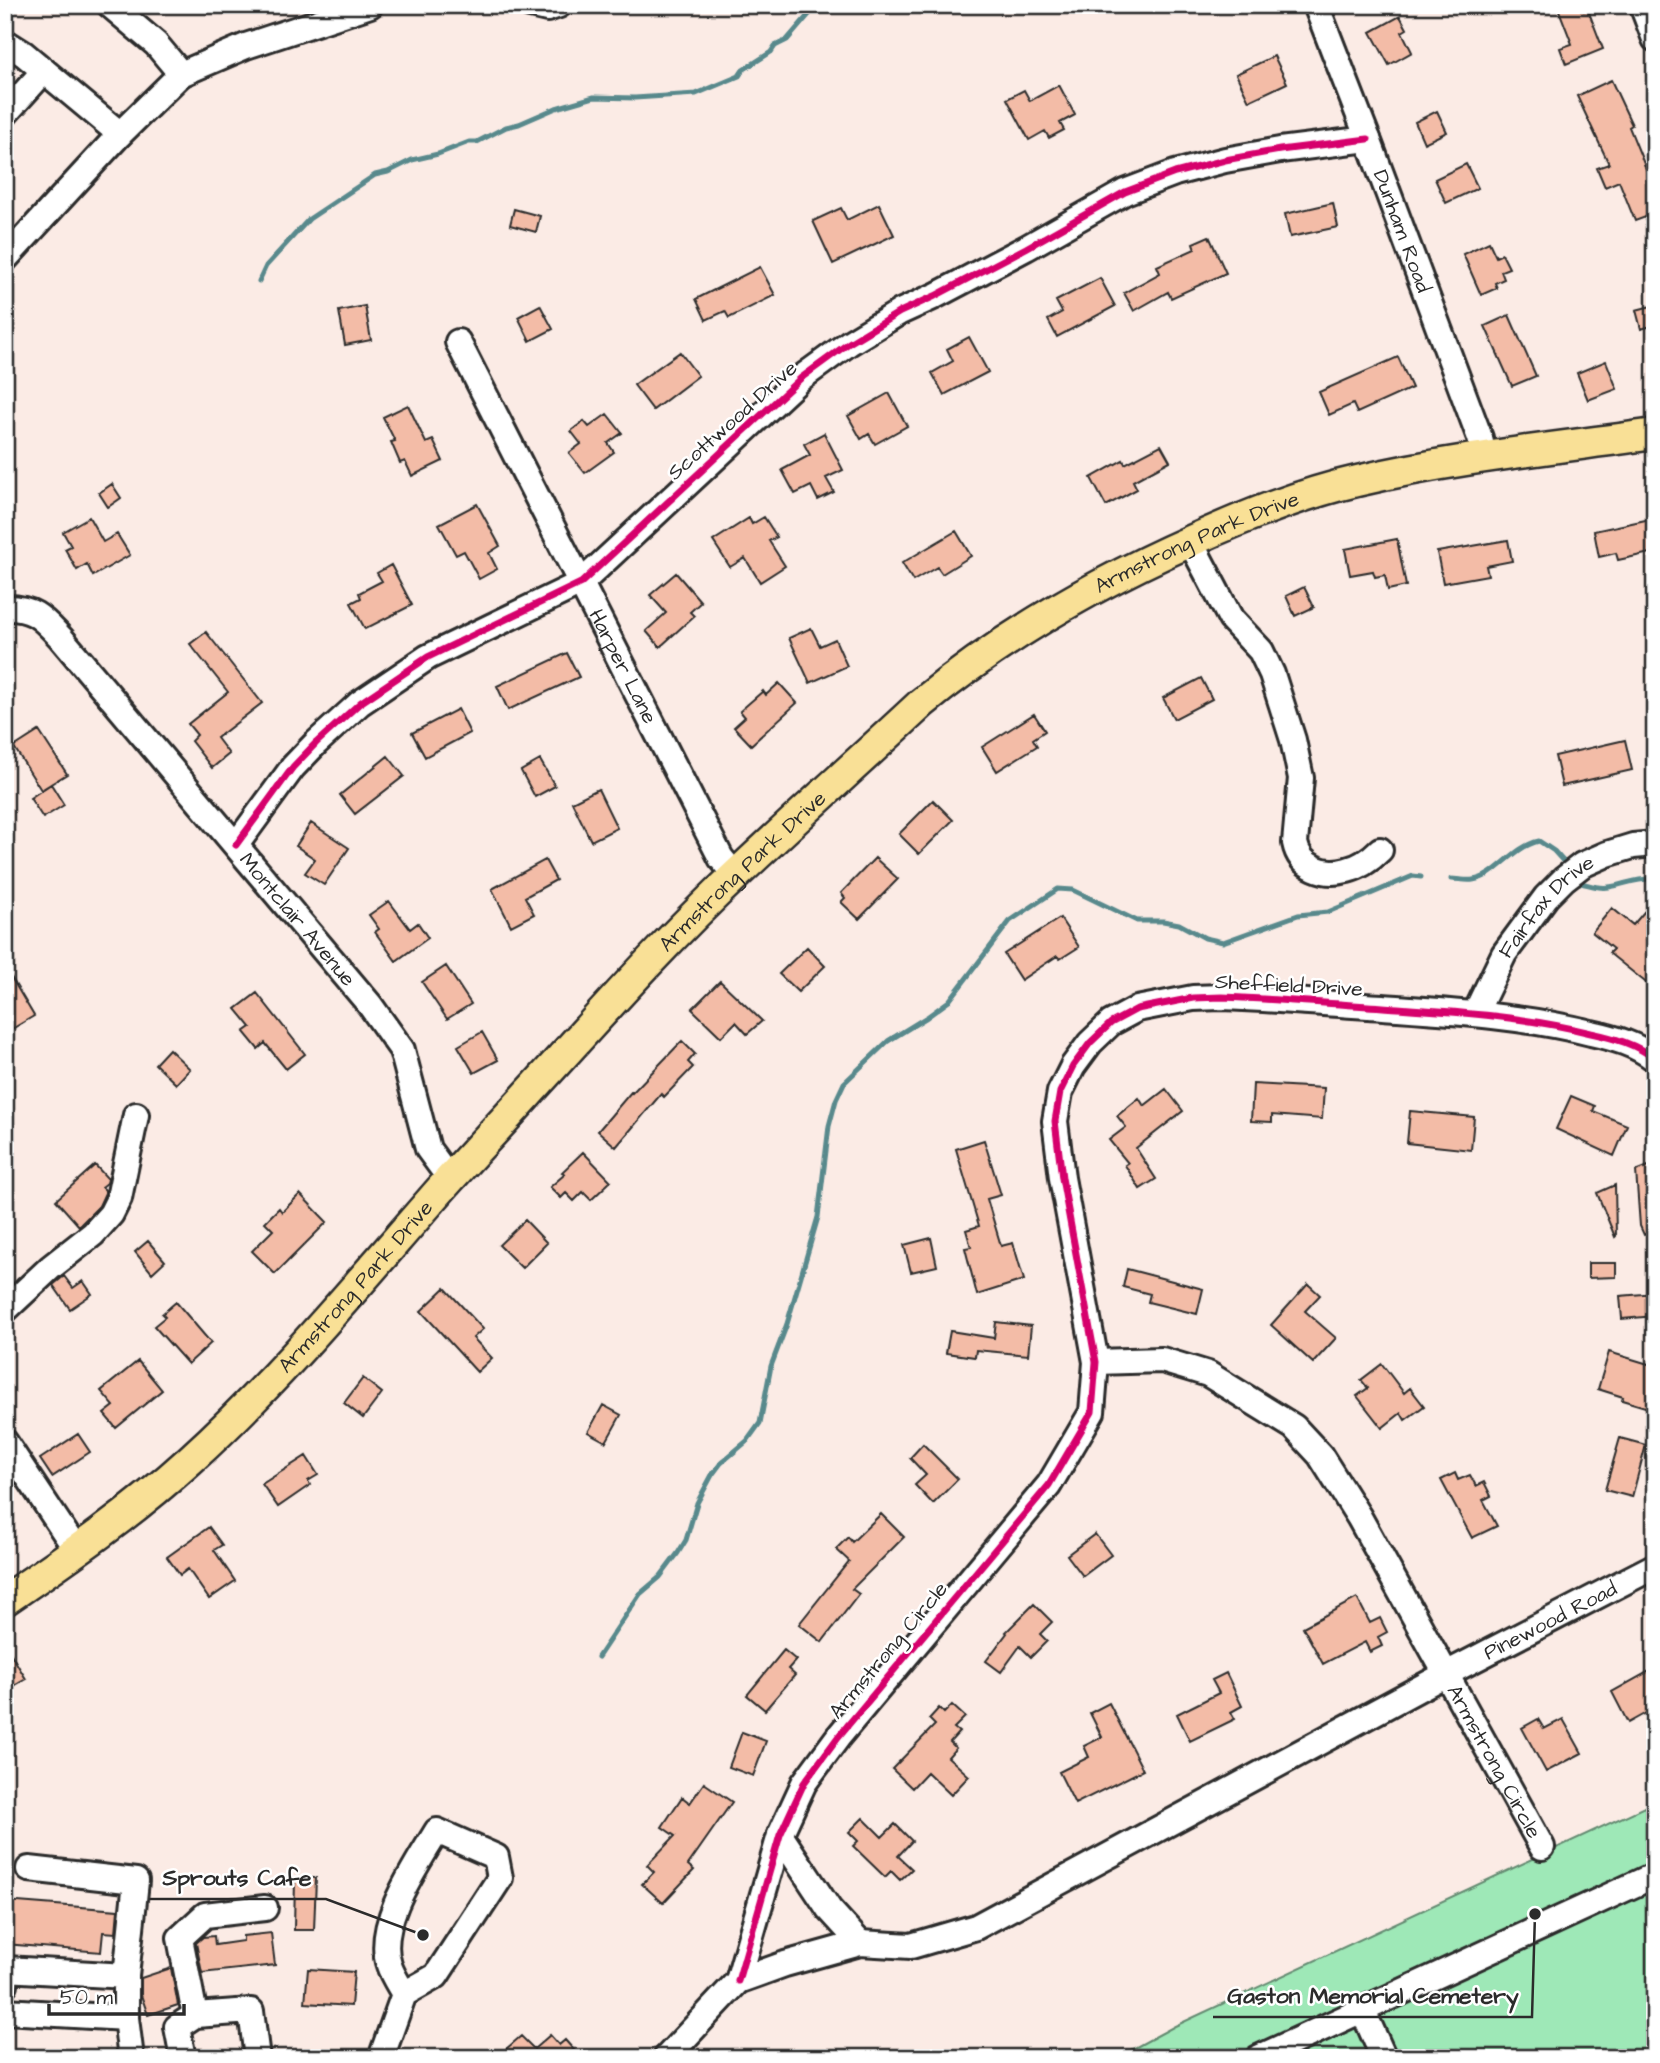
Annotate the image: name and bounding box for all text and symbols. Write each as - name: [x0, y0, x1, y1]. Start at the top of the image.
- street label: Dunham Road: [1366, 166, 1438, 297]
- street label: Scottwood Drive: [661, 354, 804, 487]
- street label: Armstrong Park Drive: [1089, 484, 1303, 601]
- street label: Harper Lane: [582, 604, 664, 729]
- street label: Armstrong Park Drive: [653, 784, 832, 958]
- street label: Montclair Avenue: [233, 846, 362, 993]
- street label: Fairfax Drive: [1492, 848, 1598, 964]
- street label: Sheffield Drive: [1214, 967, 1364, 1004]
- street label: Armstrong Park Drive: [272, 1194, 440, 1379]
- street label: Pinewood Road: [1479, 1574, 1622, 1667]
- street label: Armstrong Circle: [822, 1575, 956, 1726]
- street label: Armstrong Circle: [1440, 1680, 1548, 1844]
- callout: Sprouts Cafe: [149, 1855, 326, 1899]
- text: Sprouts Cafe: [161, 1862, 312, 1894]
- scale bar: [49, 1972, 184, 2016]
- callout: Gaston Memorial Cemetery: [1213, 1973, 1532, 2017]
- text: Gaston Memorial Cemetery: [1227, 1980, 1519, 2014]
- text: 50 m: [60, 1983, 114, 2012]

